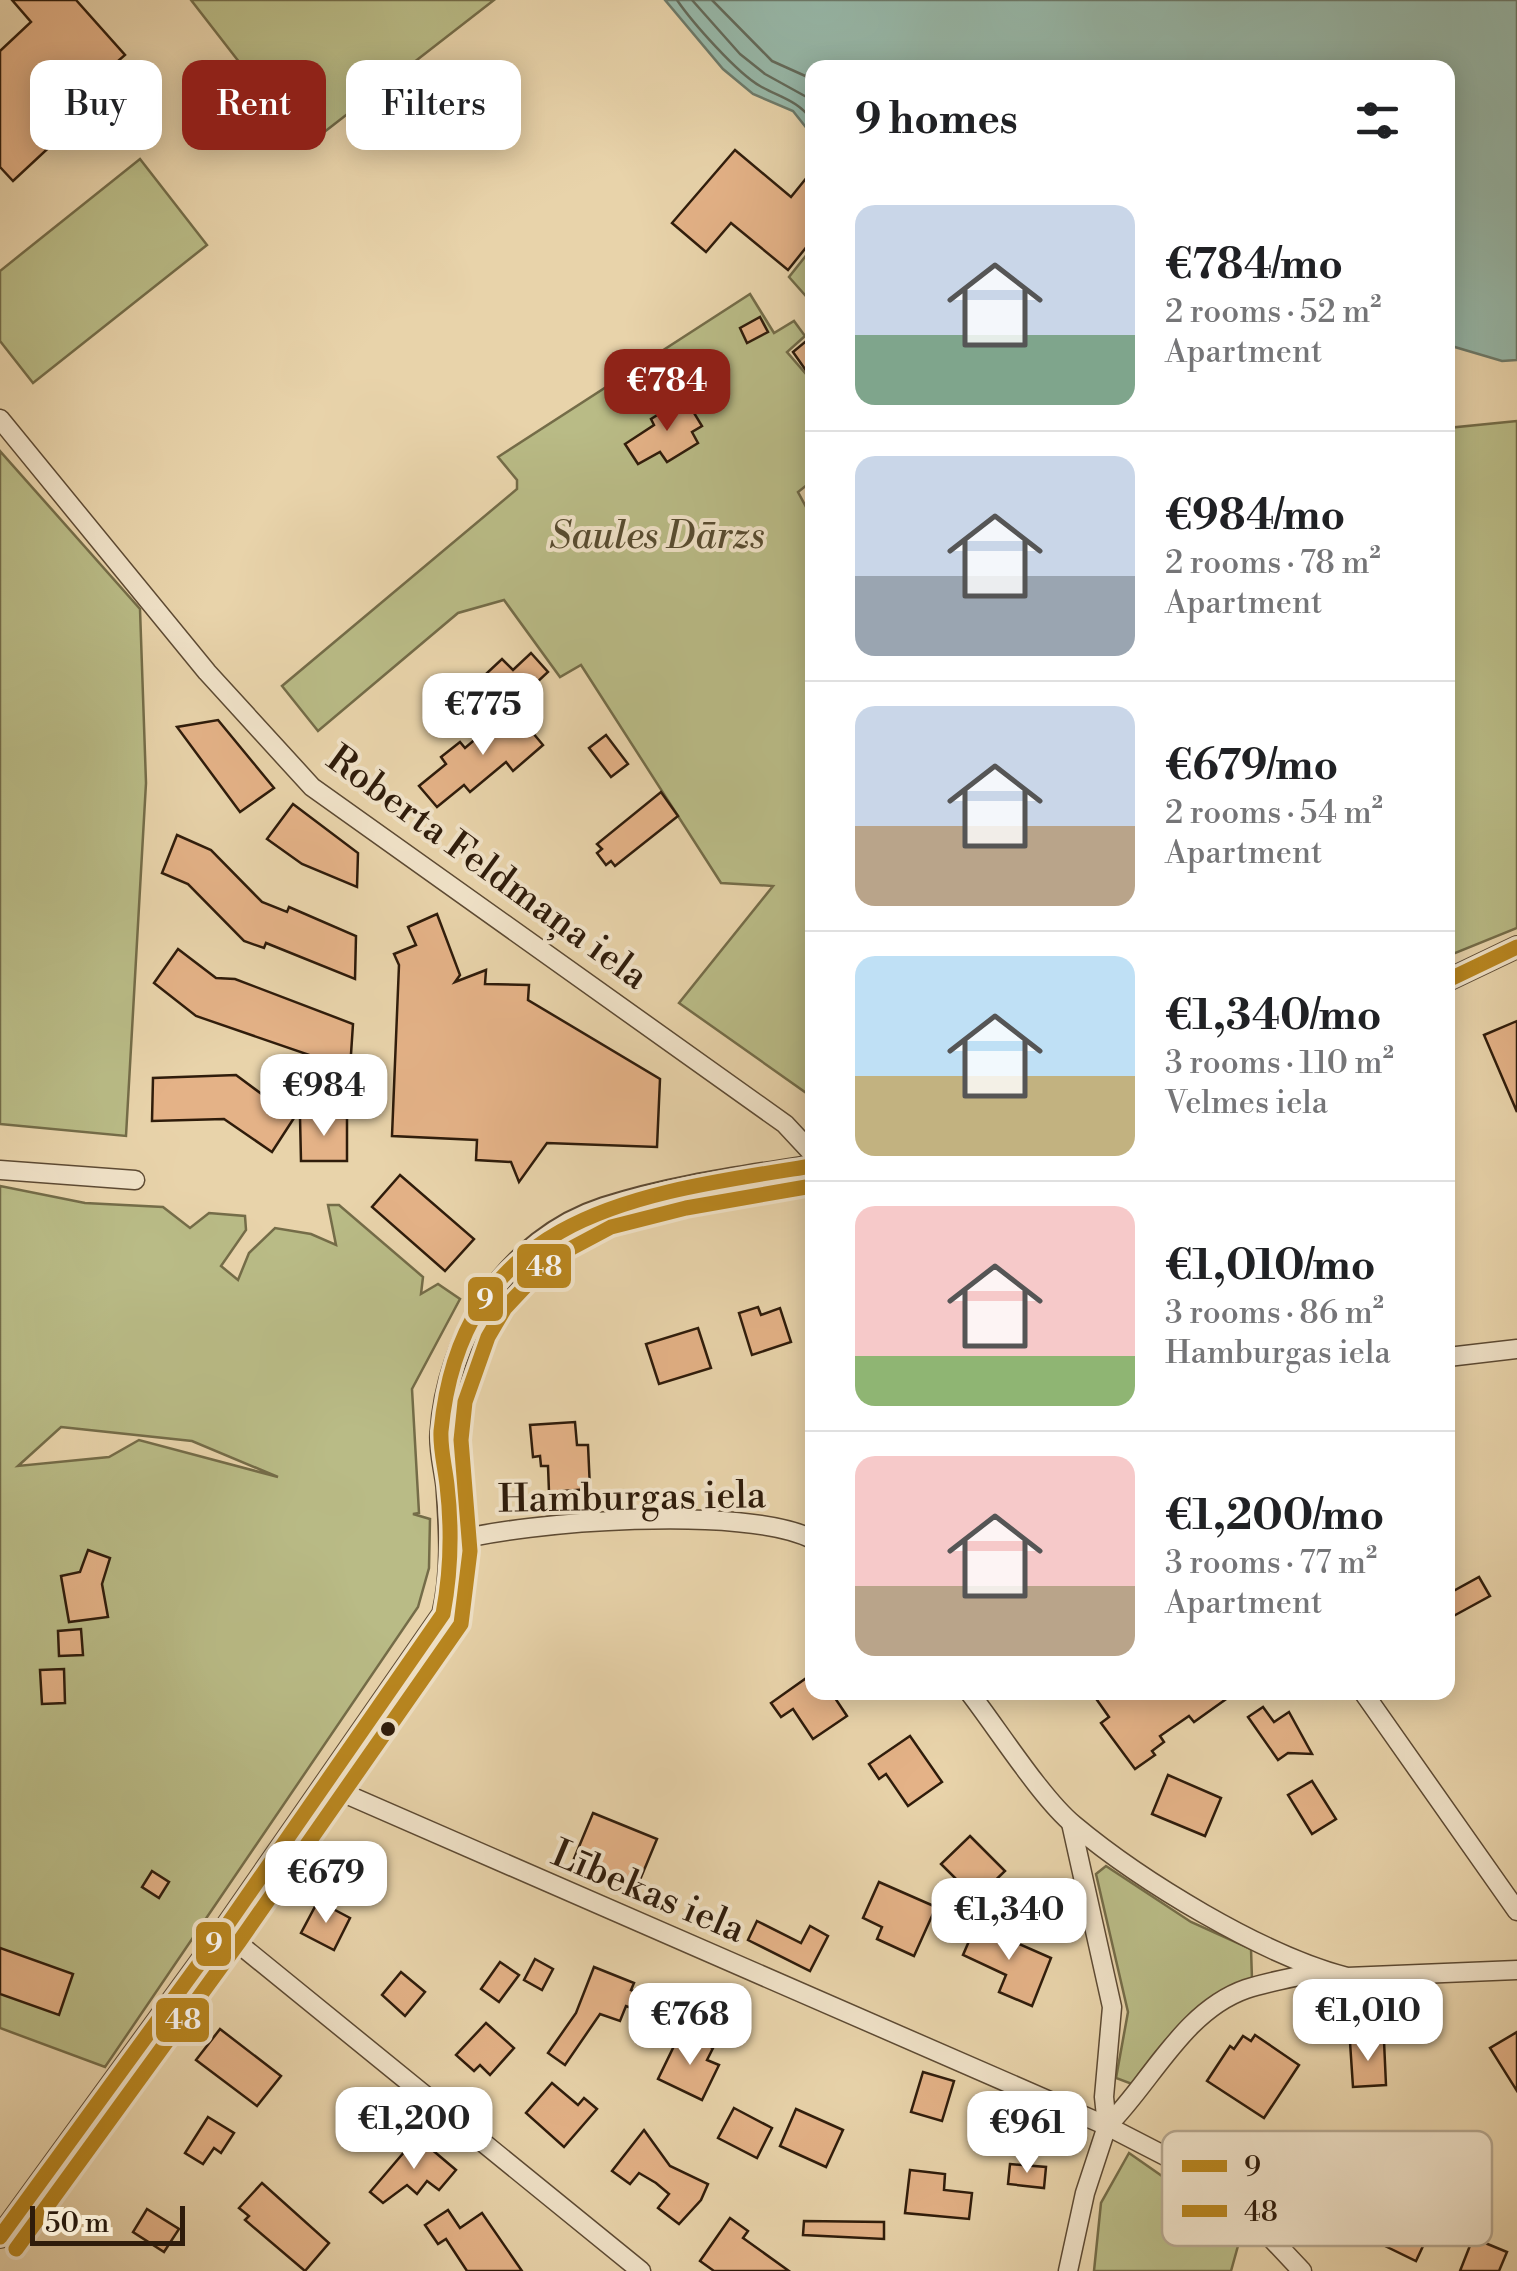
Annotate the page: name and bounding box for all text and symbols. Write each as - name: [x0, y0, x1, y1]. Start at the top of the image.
- chip: Buy: [30, 60, 162, 150]
- chip: Rent: [182, 60, 326, 150]
- chip: Filters: [346, 60, 521, 150]
- icon: filters: [1350, 93, 1405, 148]
- text: 9 homes: [855, 94, 1018, 147]
- text: €784/mo: [1165, 239, 1343, 292]
- icon: home: [935, 245, 1055, 365]
- text: 2 rooms · 52 m²: [1165, 292, 1381, 332]
- text: Apartment: [1165, 332, 1322, 372]
- pin: €784: [608, 349, 726, 434]
- text: €784: [626, 361, 708, 401]
- text: €984/mo: [1165, 490, 1345, 543]
- icon: home: [935, 496, 1055, 616]
- park label: Saules Dārzs: [549, 513, 765, 560]
- text: 2 rooms · 78 m²: [1165, 543, 1381, 583]
- text: Apartment: [1165, 583, 1322, 623]
- pin: €775: [424, 673, 542, 758]
- text: €775: [444, 685, 522, 725]
- street label: Roberta Feldmaņa iela: [317, 736, 657, 1001]
- text: €679/mo: [1165, 740, 1338, 793]
- icon: home: [935, 746, 1055, 866]
- text: 2 rooms · 54 m²: [1165, 793, 1383, 833]
- text: Apartment: [1165, 833, 1322, 873]
- text: €1,340/mo: [1165, 990, 1382, 1043]
- icon: home: [935, 996, 1055, 1116]
- text: 3 rooms · 110 m²: [1165, 1043, 1394, 1083]
- pin: €984: [265, 1054, 383, 1139]
- text: €984: [282, 1066, 366, 1106]
- text: Velmes iela: [1165, 1083, 1328, 1123]
- text: €1,010/mo: [1165, 1240, 1375, 1293]
- line badge: 48: [515, 1242, 573, 1290]
- icon: home: [935, 1246, 1055, 1366]
- text: 48: [526, 1250, 562, 1285]
- line badge: 9: [466, 1275, 505, 1323]
- text: 9: [476, 1283, 494, 1318]
- text: 3 rooms · 86 m²: [1165, 1293, 1384, 1333]
- text: Hamburgas iela: [1165, 1333, 1391, 1373]
- street label: Hamburgas iela: [498, 1472, 767, 1524]
- text: €1,200/mo: [1165, 1490, 1384, 1543]
- icon: home: [935, 1496, 1055, 1616]
- text: 3 rooms · 77 m²: [1165, 1543, 1377, 1583]
- text: Apartment: [1165, 1583, 1322, 1623]
- unlabelled marker: [378, 1719, 398, 1739]
- street label: Lībekas iela: [544, 1830, 752, 1954]
- pin: €679: [267, 1841, 385, 1926]
- text: €679: [287, 1853, 365, 1893]
- pin: €1,340: [928, 1878, 1090, 1963]
- text: €1,340: [954, 1890, 1064, 1930]
- line badge: 9: [194, 1920, 233, 1968]
- text: 9: [205, 1927, 223, 1962]
- pin: €1,010: [1287, 1979, 1449, 2064]
- pin: €768: [631, 1983, 749, 2068]
- text: €1,010: [1315, 1991, 1421, 2031]
- text: €768: [651, 1995, 729, 2035]
- line badge: 48: [154, 1996, 211, 2044]
- text: 48: [165, 2003, 201, 2038]
- pin: €1,200: [333, 2087, 495, 2172]
- pin: €961: [968, 2091, 1086, 2176]
- text: €1,200: [358, 2099, 470, 2139]
- text: €961: [989, 2103, 1065, 2143]
- legend: [1162, 2131, 1492, 2246]
- text: 9: [1244, 2150, 1261, 2185]
- text: 48: [1244, 2195, 1278, 2230]
- scale bar: [30, 2201, 185, 2246]
- text: 50 m: [45, 2206, 109, 2241]

